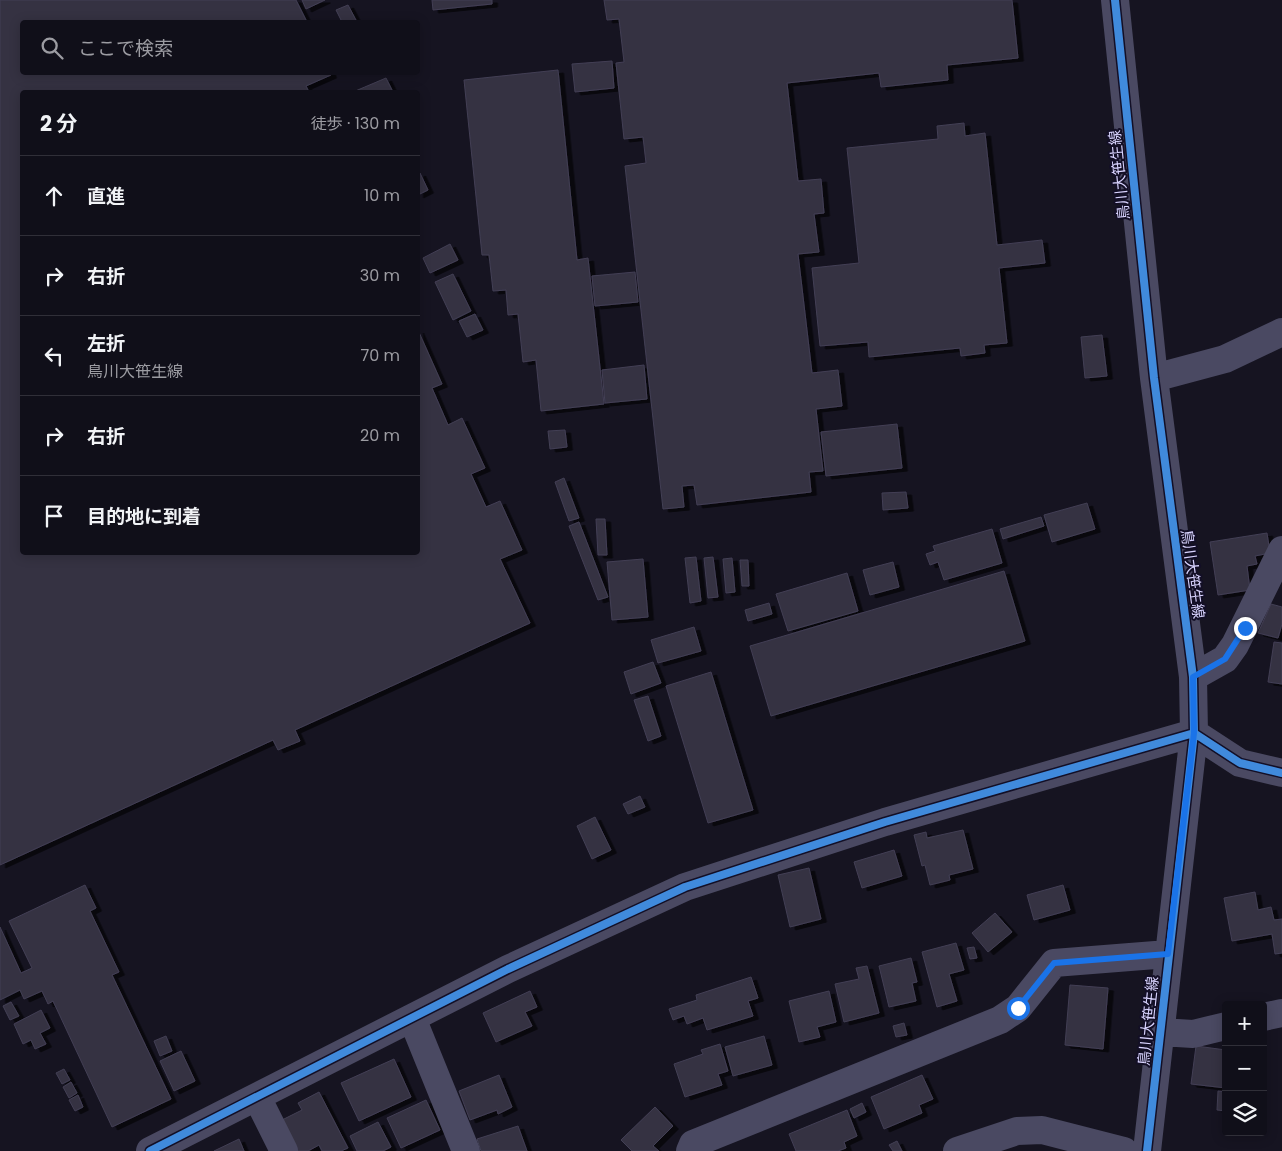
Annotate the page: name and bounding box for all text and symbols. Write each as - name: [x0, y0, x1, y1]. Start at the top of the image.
- search box: [20, 20, 420, 75]
- icon: search: [38, 34, 66, 62]
- text: ここで検索: [78, 35, 173, 62]
- text: 2 分: [40, 109, 77, 138]
- text: 徒歩 · 130 m: [311, 112, 400, 135]
- street label: 鳥川大笹生線: [1104, 129, 1134, 221]
- icon: ahead: [40, 182, 68, 210]
- text: 直進: [87, 183, 125, 210]
- text: 10 m: [364, 184, 400, 207]
- icon: right: [40, 262, 68, 290]
- text: 右折: [87, 263, 125, 290]
- text: 30 m: [360, 264, 400, 287]
- text: 左折: [87, 330, 125, 357]
- icon: left: [40, 342, 68, 370]
- text: 70 m: [360, 344, 400, 367]
- text: 鳥川大笹生線: [87, 360, 183, 383]
- icon: right: [40, 422, 68, 450]
- text: 右折: [87, 423, 125, 450]
- text: 20 m: [360, 424, 400, 447]
- icon: arrive: [40, 502, 68, 530]
- text: 目的地に到着: [87, 503, 201, 530]
- street label: 鳥川大笹生線: [1176, 528, 1210, 620]
- route end: [1234, 617, 1257, 640]
- street label: 鳥川大笹生線: [1133, 975, 1163, 1067]
- route start: [1007, 997, 1030, 1020]
- map controls: [1222, 1001, 1267, 1136]
- button: +: [1222, 1001, 1267, 1046]
- button: −: [1222, 1046, 1267, 1091]
- button: layers: [1222, 1091, 1267, 1136]

